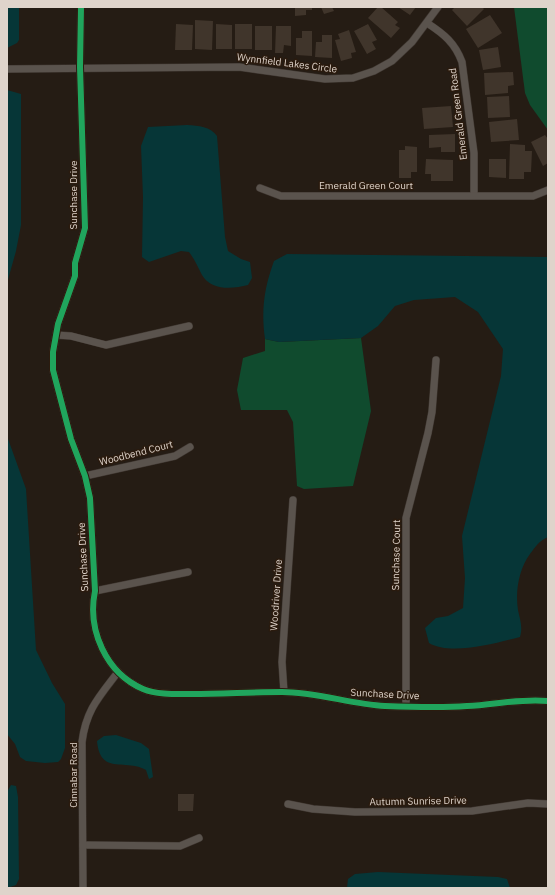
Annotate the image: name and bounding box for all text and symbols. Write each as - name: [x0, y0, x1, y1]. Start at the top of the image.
- street label: Wynnfield Lakes Circle: [236, 50, 338, 76]
- street label: Emerald Green Road: [446, 67, 470, 161]
- street label: Sunchase Drive: [67, 160, 80, 230]
- street label: Emerald Green Court: [319, 179, 414, 192]
- street label: Woodbend Court: [98, 437, 175, 468]
- street label: Sunchase Court: [389, 519, 403, 590]
- street label: Sunchase Drive: [75, 522, 91, 592]
- street label: Woodriver Drive: [267, 558, 285, 631]
- street label: Sunchase Drive: [350, 686, 420, 702]
- street label: Cinnabar Road: [67, 742, 80, 808]
- street label: Autumn Sunrise Drive: [369, 794, 467, 808]

